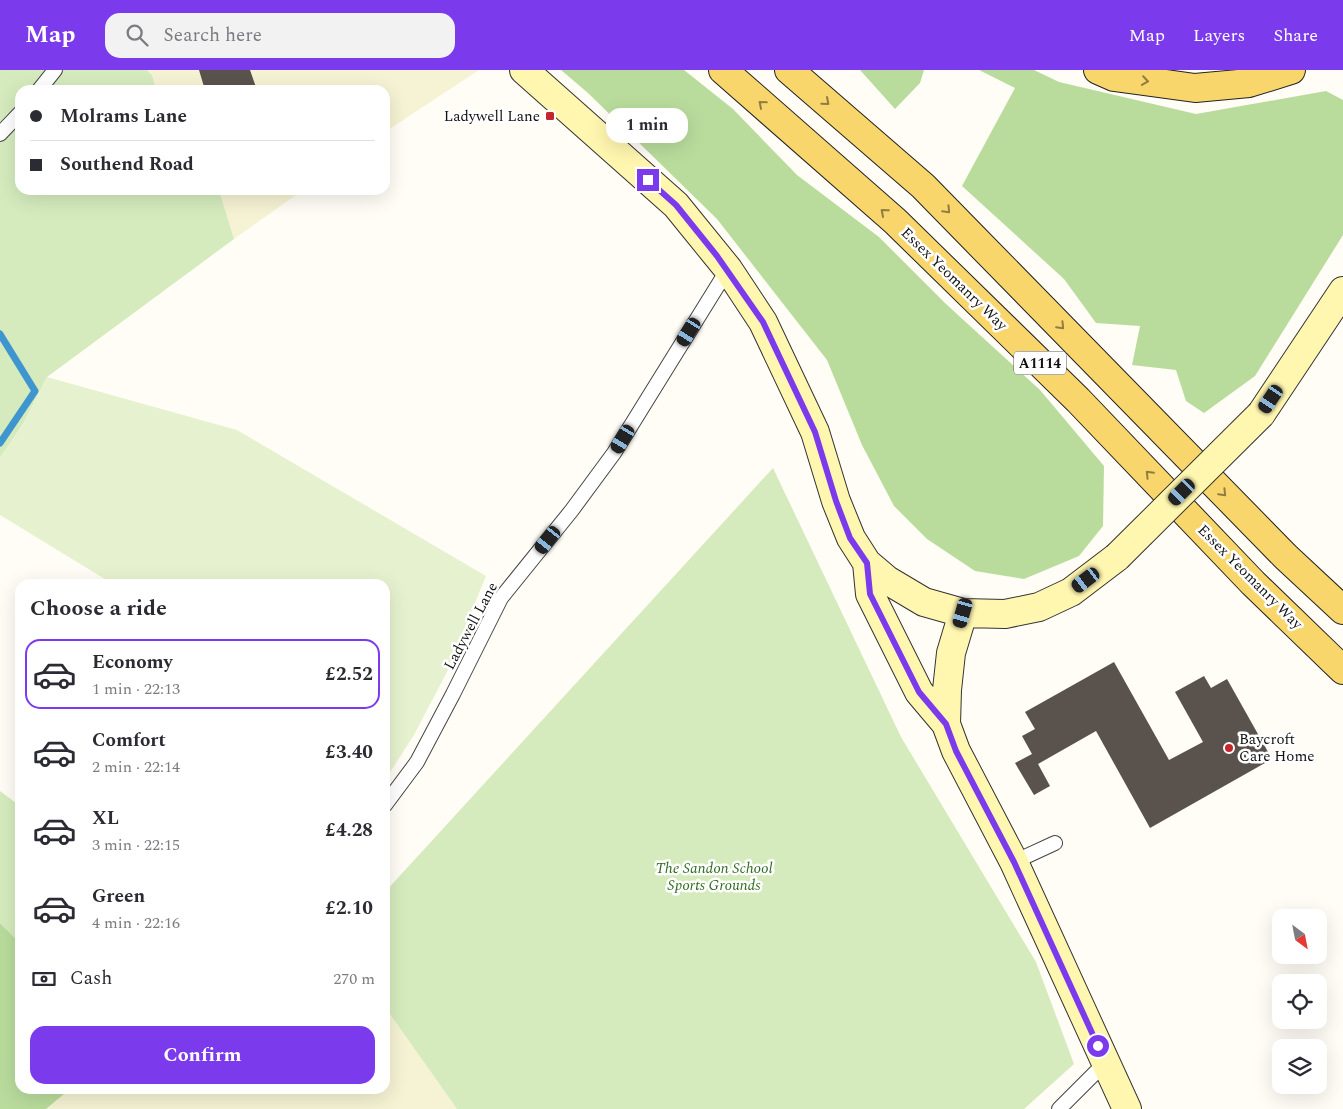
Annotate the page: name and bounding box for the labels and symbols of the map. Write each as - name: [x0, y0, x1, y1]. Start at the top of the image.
- one-way arrow: [1141, 76, 1150, 86]
- one-way arrow: [820, 96, 829, 105]
- one-way arrow: [759, 101, 768, 110]
- place label: Ladywell Lane: [444, 105, 540, 128]
- callout: 1 min: [607, 108, 689, 142]
- marker: Ladywell Lane: [544, 110, 556, 122]
- route end: [637, 169, 659, 191]
- one-way arrow: [941, 204, 950, 213]
- one-way arrow: [880, 209, 889, 218]
- street label: Essex Yeomanry Way: [895, 222, 1013, 337]
- car: [674, 315, 703, 349]
- one-way arrow: [1055, 321, 1064, 330]
- road number: A1114: [1014, 352, 1066, 374]
- car: [1256, 382, 1285, 416]
- car: [608, 422, 637, 456]
- one-way arrow: [1146, 470, 1155, 479]
- car: [1166, 476, 1197, 508]
- one-way arrow: [1217, 487, 1226, 496]
- street label: Essex Yeomanry Way: [1192, 519, 1308, 635]
- car: [532, 524, 563, 556]
- car: [1069, 565, 1102, 595]
- street label: Ladywell Lane: [438, 578, 504, 674]
- car: [951, 597, 974, 629]
- place label: Baycroft Care Home: [1239, 728, 1315, 768]
- marker: Baycroft Care Home: [1223, 742, 1235, 754]
- park label: The Sandon School Sports Grounds: [655, 857, 773, 897]
- north arrow: [1272, 909, 1328, 964]
- route start: [1087, 1035, 1109, 1057]

